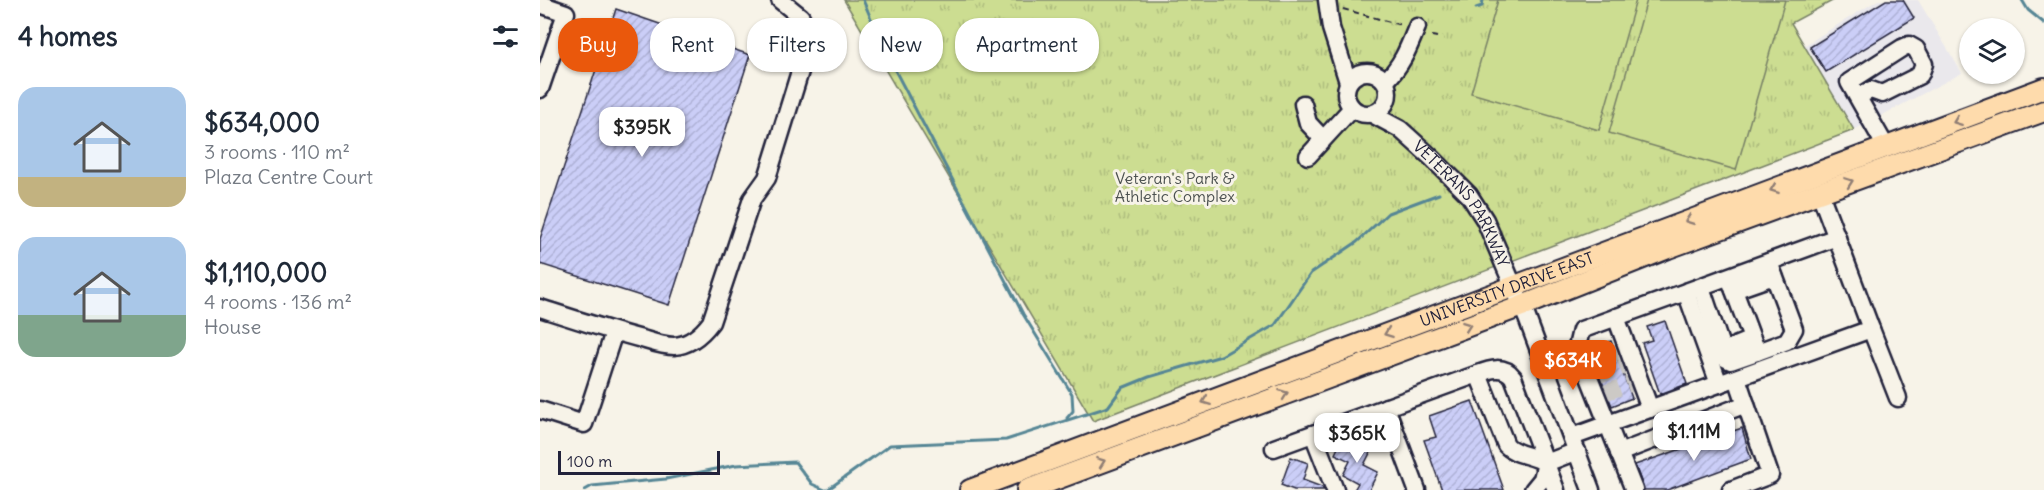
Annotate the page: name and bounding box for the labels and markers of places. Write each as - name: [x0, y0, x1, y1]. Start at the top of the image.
- pin: $395K: [600, 107, 684, 158]
- pin: $634K: [1531, 340, 1615, 391]
- pin: $1.11M: [1645, 411, 1743, 462]
- pin: $365K: [1315, 413, 1399, 464]

